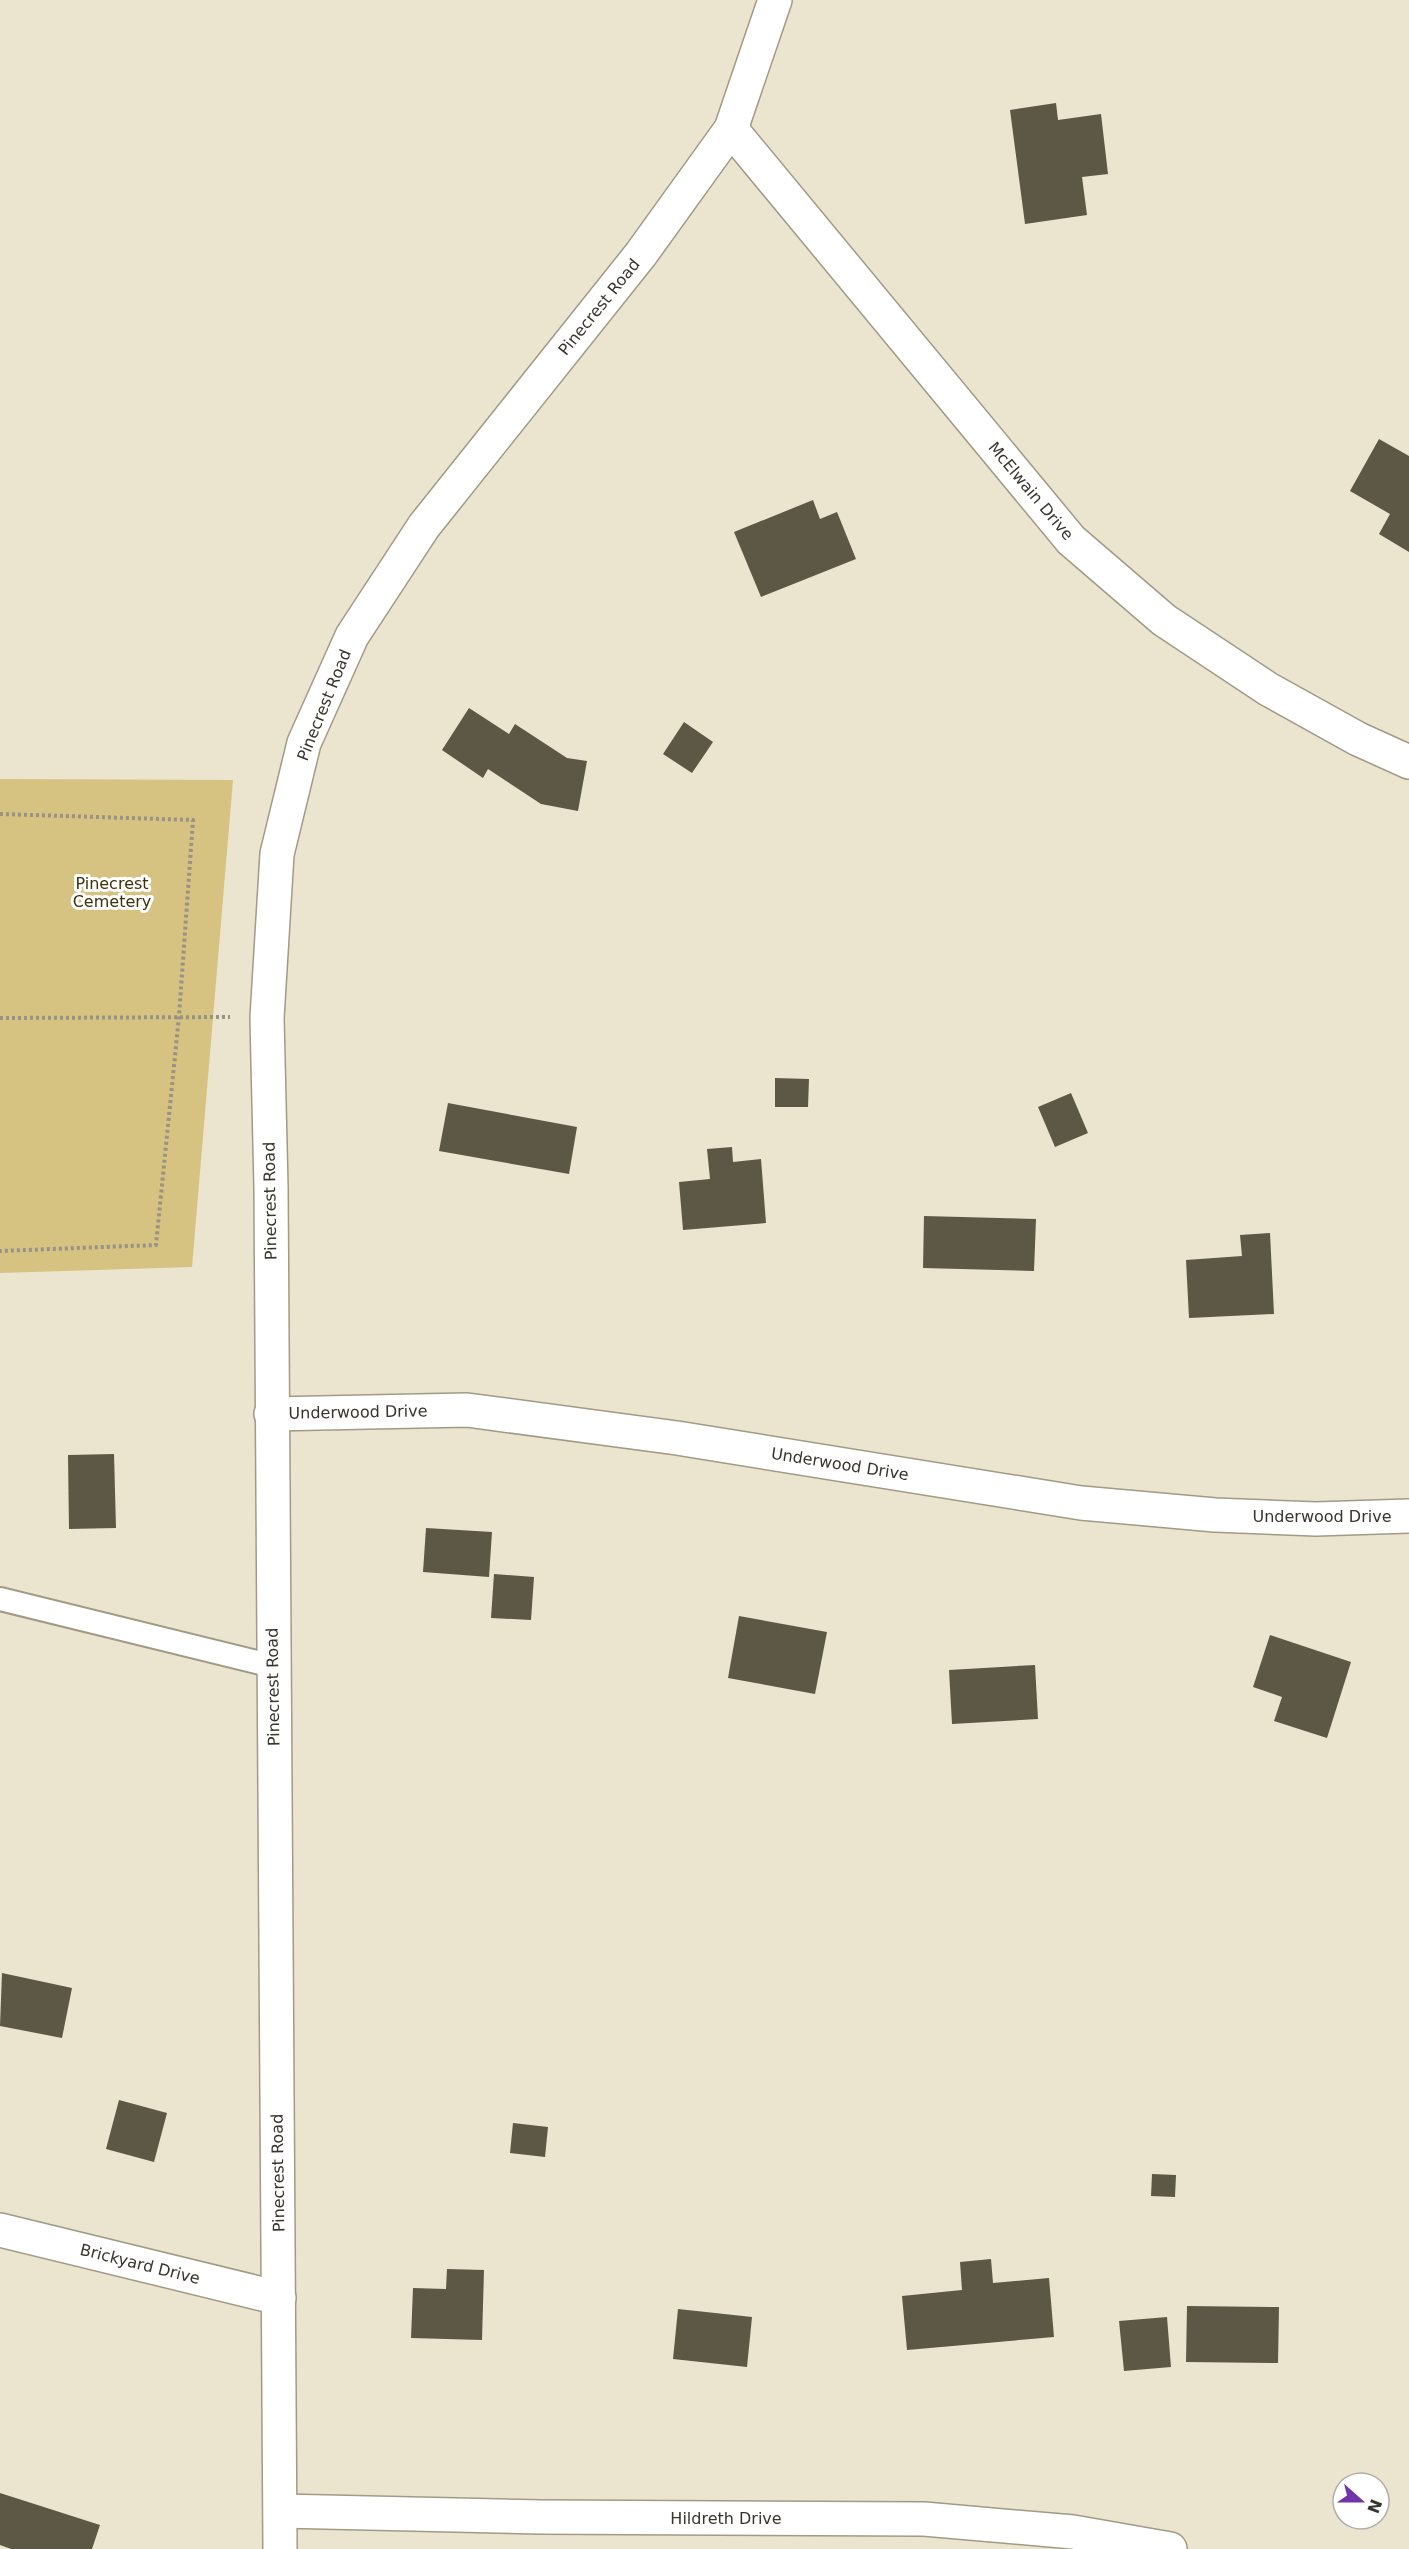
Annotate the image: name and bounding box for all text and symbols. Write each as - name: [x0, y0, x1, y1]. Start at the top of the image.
- street label: Pinecrest Road: [554, 255, 644, 359]
- street label: McElwain Drive: [984, 438, 1078, 544]
- street label: Pinecrest Road: [293, 647, 355, 763]
- park label: Pinecrest Cemetery: [73, 874, 151, 911]
- street label: Pinecrest Road: [259, 1142, 281, 1260]
- street label: Underwood Drive: [288, 1401, 428, 1423]
- street label: Underwood Drive: [770, 1444, 910, 1484]
- street label: Underwood Drive: [1253, 1507, 1392, 1526]
- street label: Pinecrest Road: [262, 1628, 284, 1746]
- street label: Pinecrest Road: [267, 2114, 289, 2232]
- street label: Brickyard Drive: [78, 2240, 202, 2288]
- north arrow: [1331, 2471, 1391, 2531]
- text: N: [1363, 2497, 1386, 2516]
- street label: Hildreth Drive: [670, 2509, 782, 2528]

